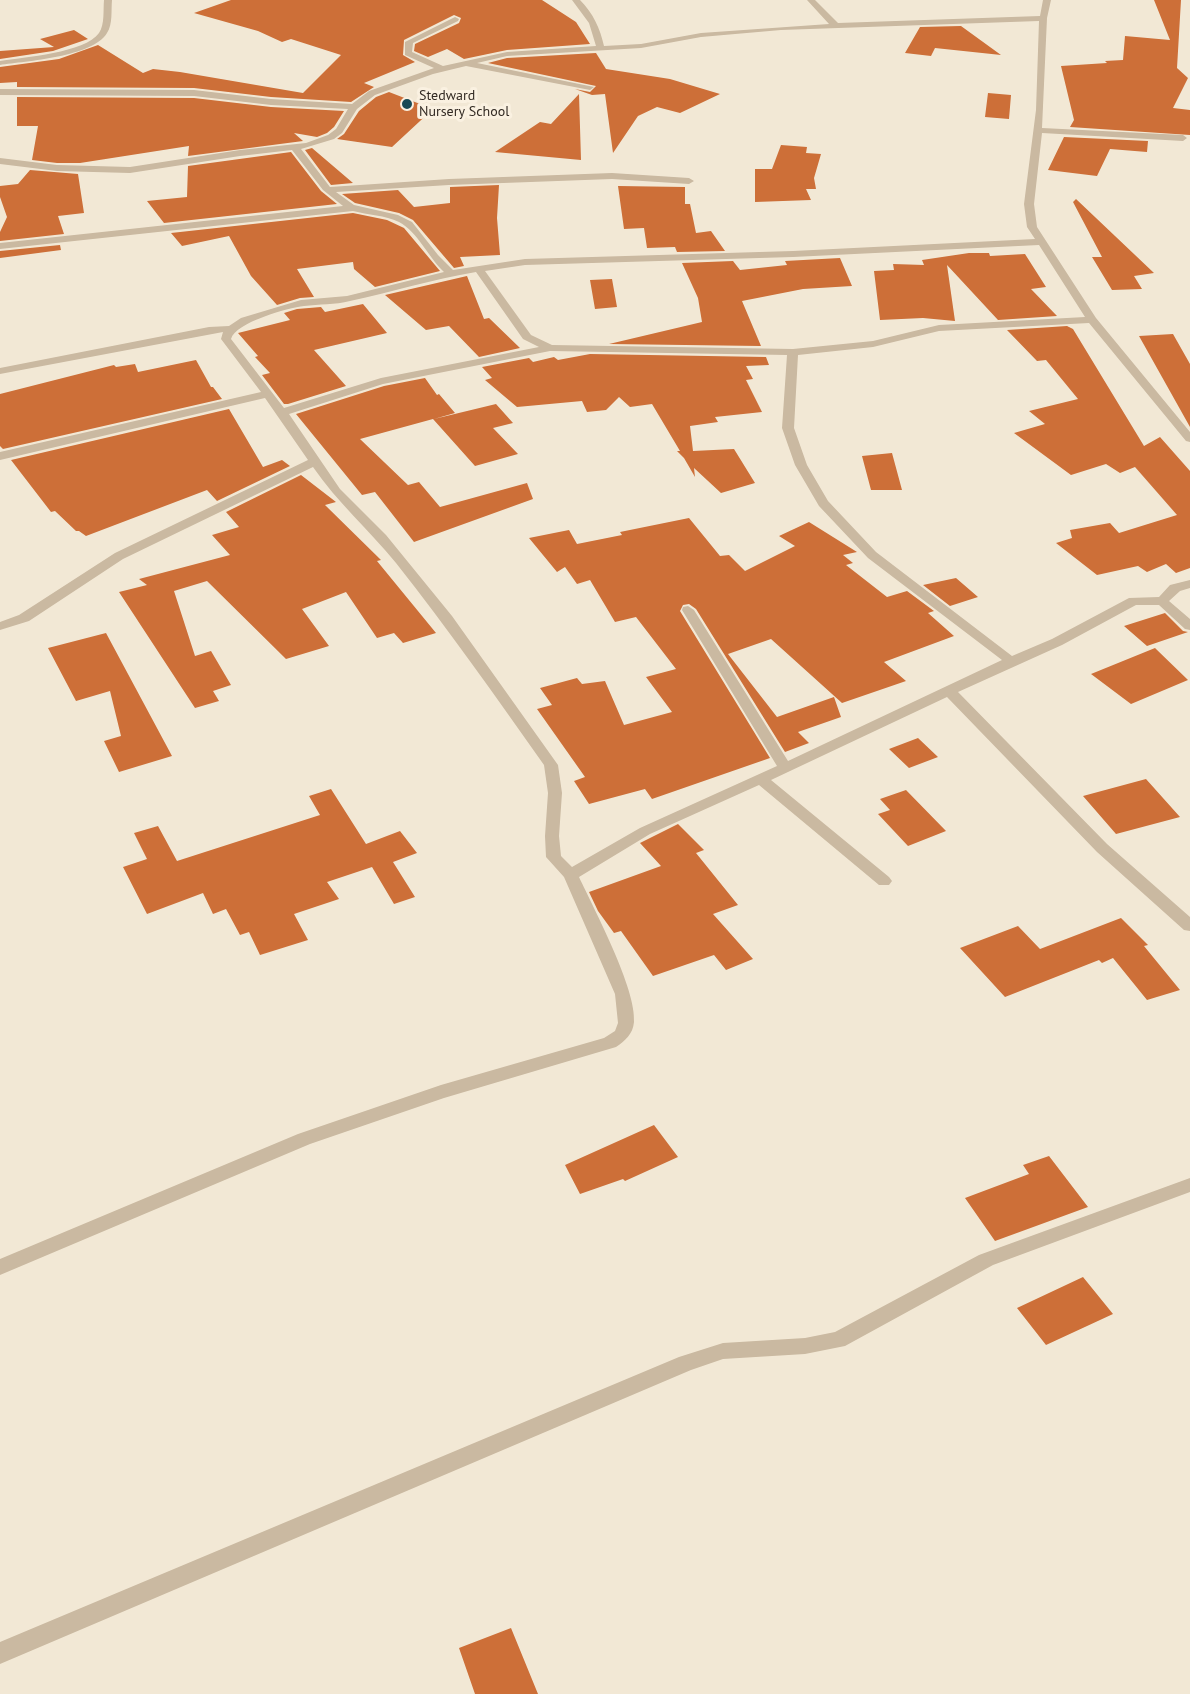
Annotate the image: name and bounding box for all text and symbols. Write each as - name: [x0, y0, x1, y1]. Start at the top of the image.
- place label: Stedward Nursery School: [419, 88, 509, 120]
- marker: Stedward Nursery School: [400, 97, 414, 111]

